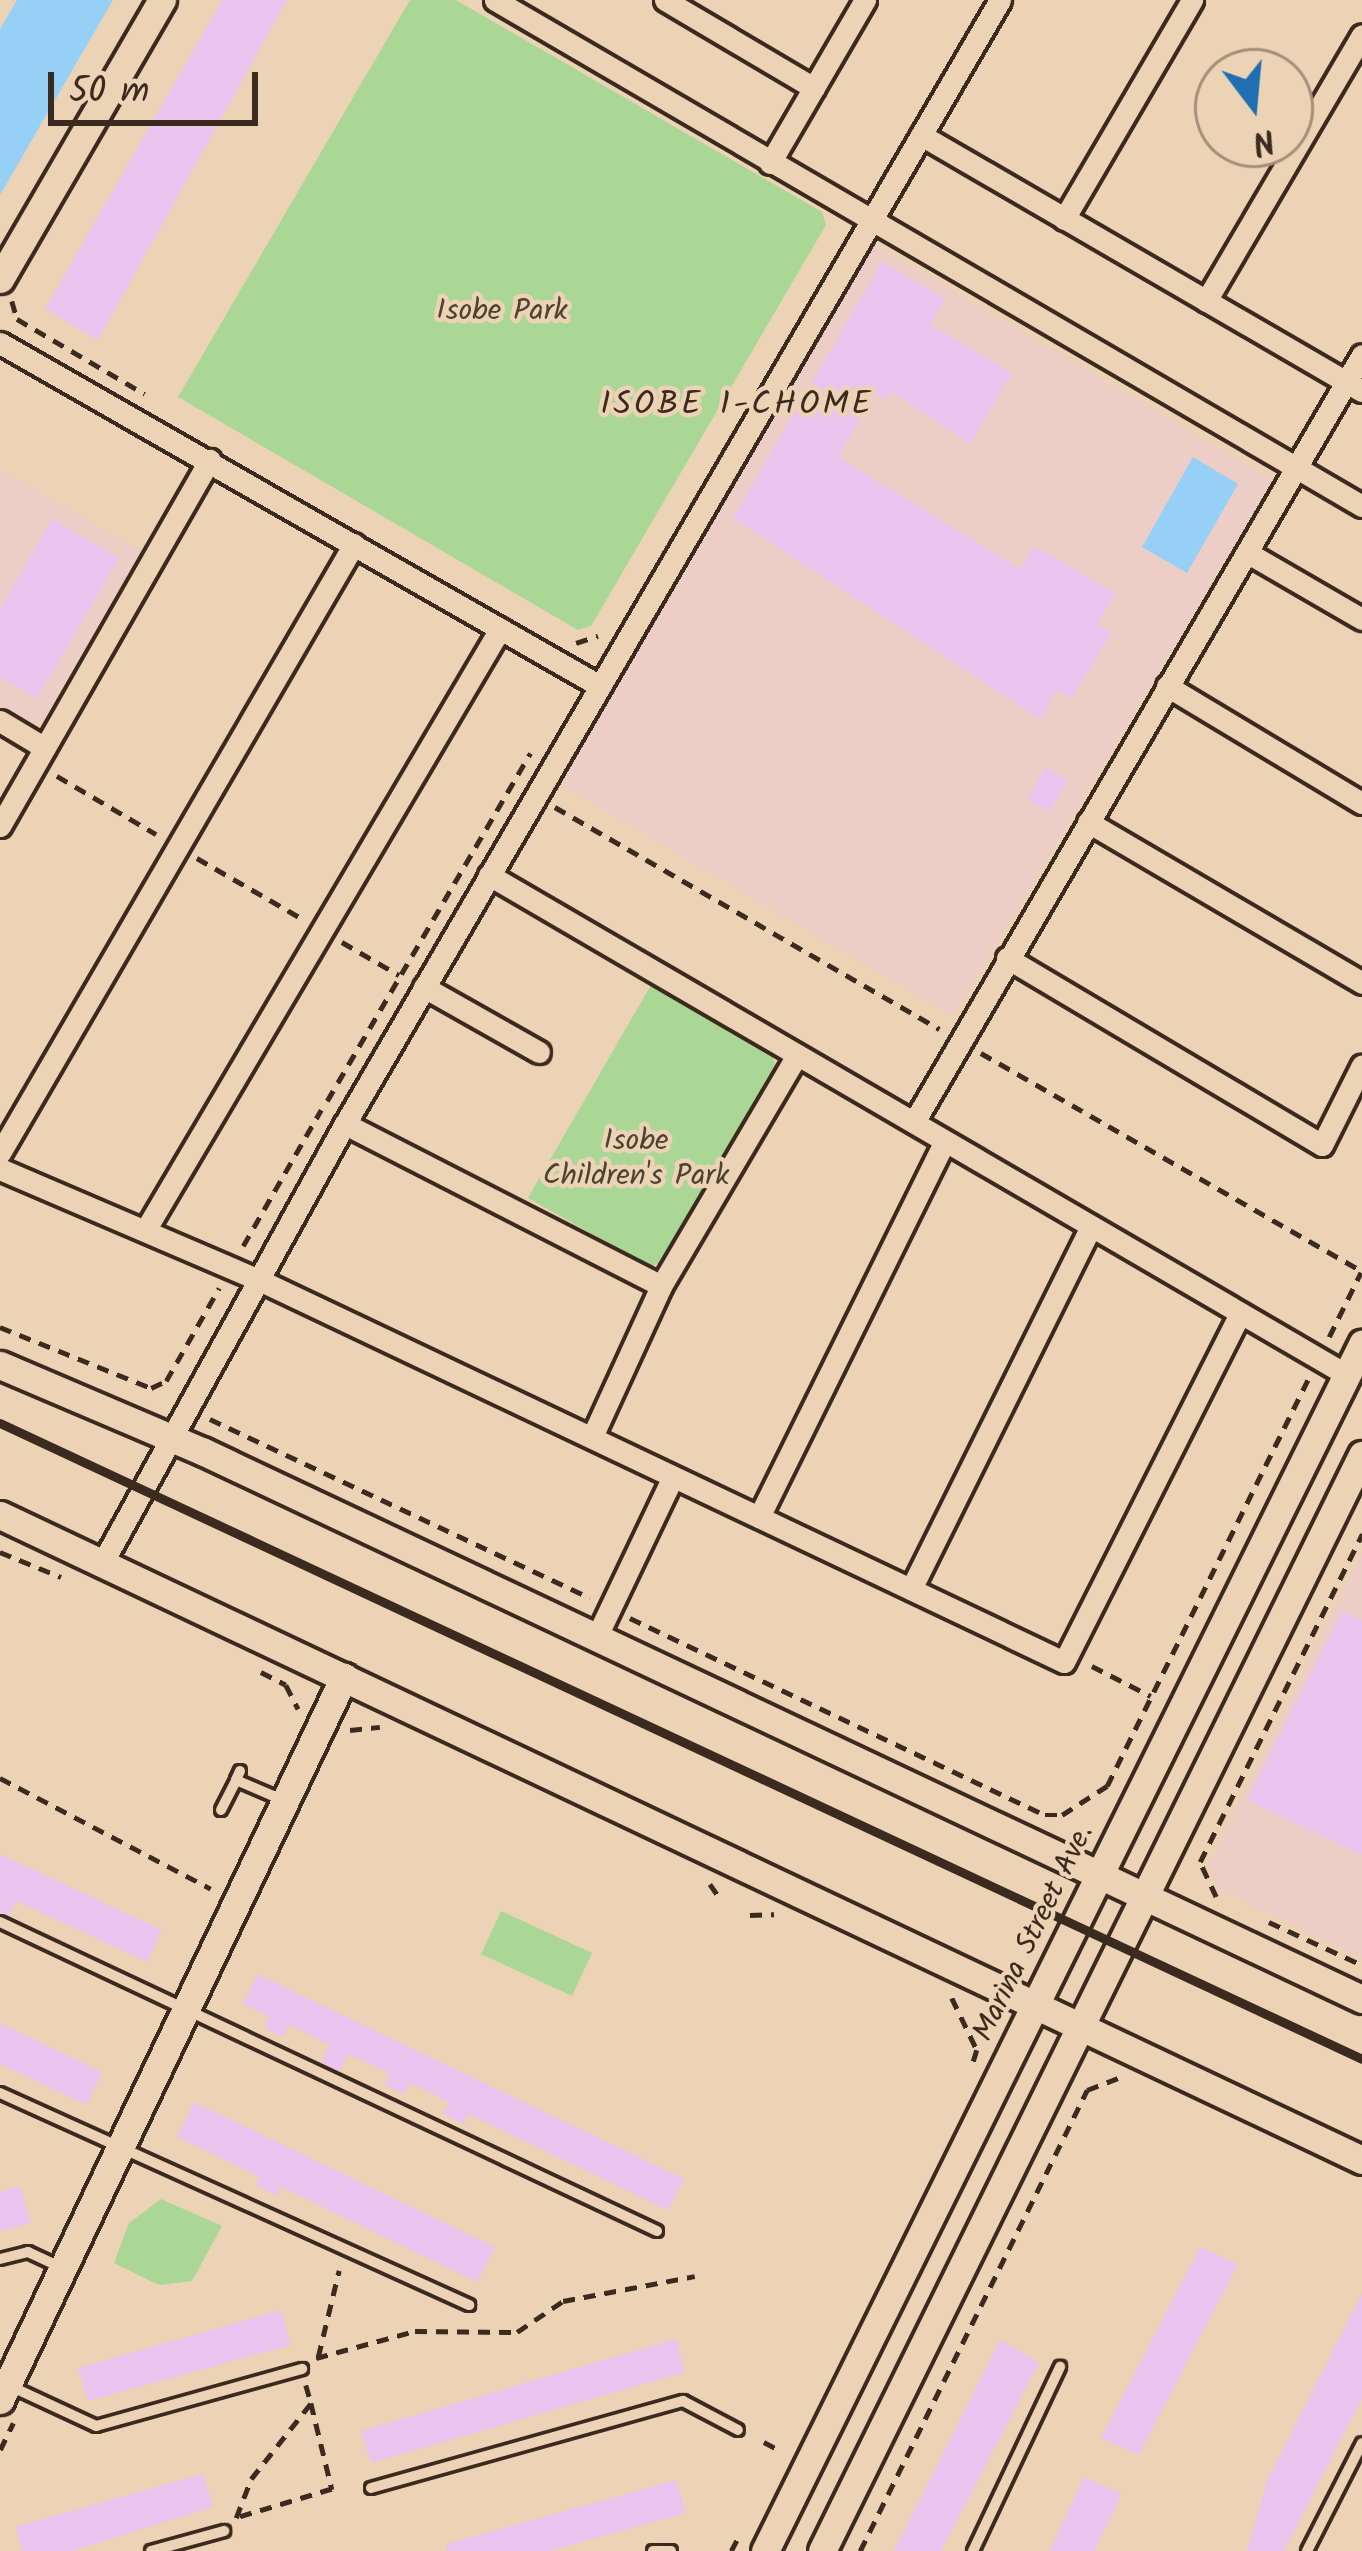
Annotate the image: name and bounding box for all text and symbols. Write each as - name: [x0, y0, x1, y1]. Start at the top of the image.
- scale bar: [54, 48, 264, 122]
- north arrow: [1194, 48, 1314, 168]
- text: 50 m: [69, 64, 149, 121]
- text: N: [1246, 112, 1281, 169]
- park label: Isobe Park: [436, 293, 568, 329]
- district label: ISOBE 1-CHOME: [600, 386, 874, 426]
- park label: Isobe Children's Park: [543, 1123, 729, 1194]
- street label: Marina Street Ave.: [966, 1819, 1102, 2047]

